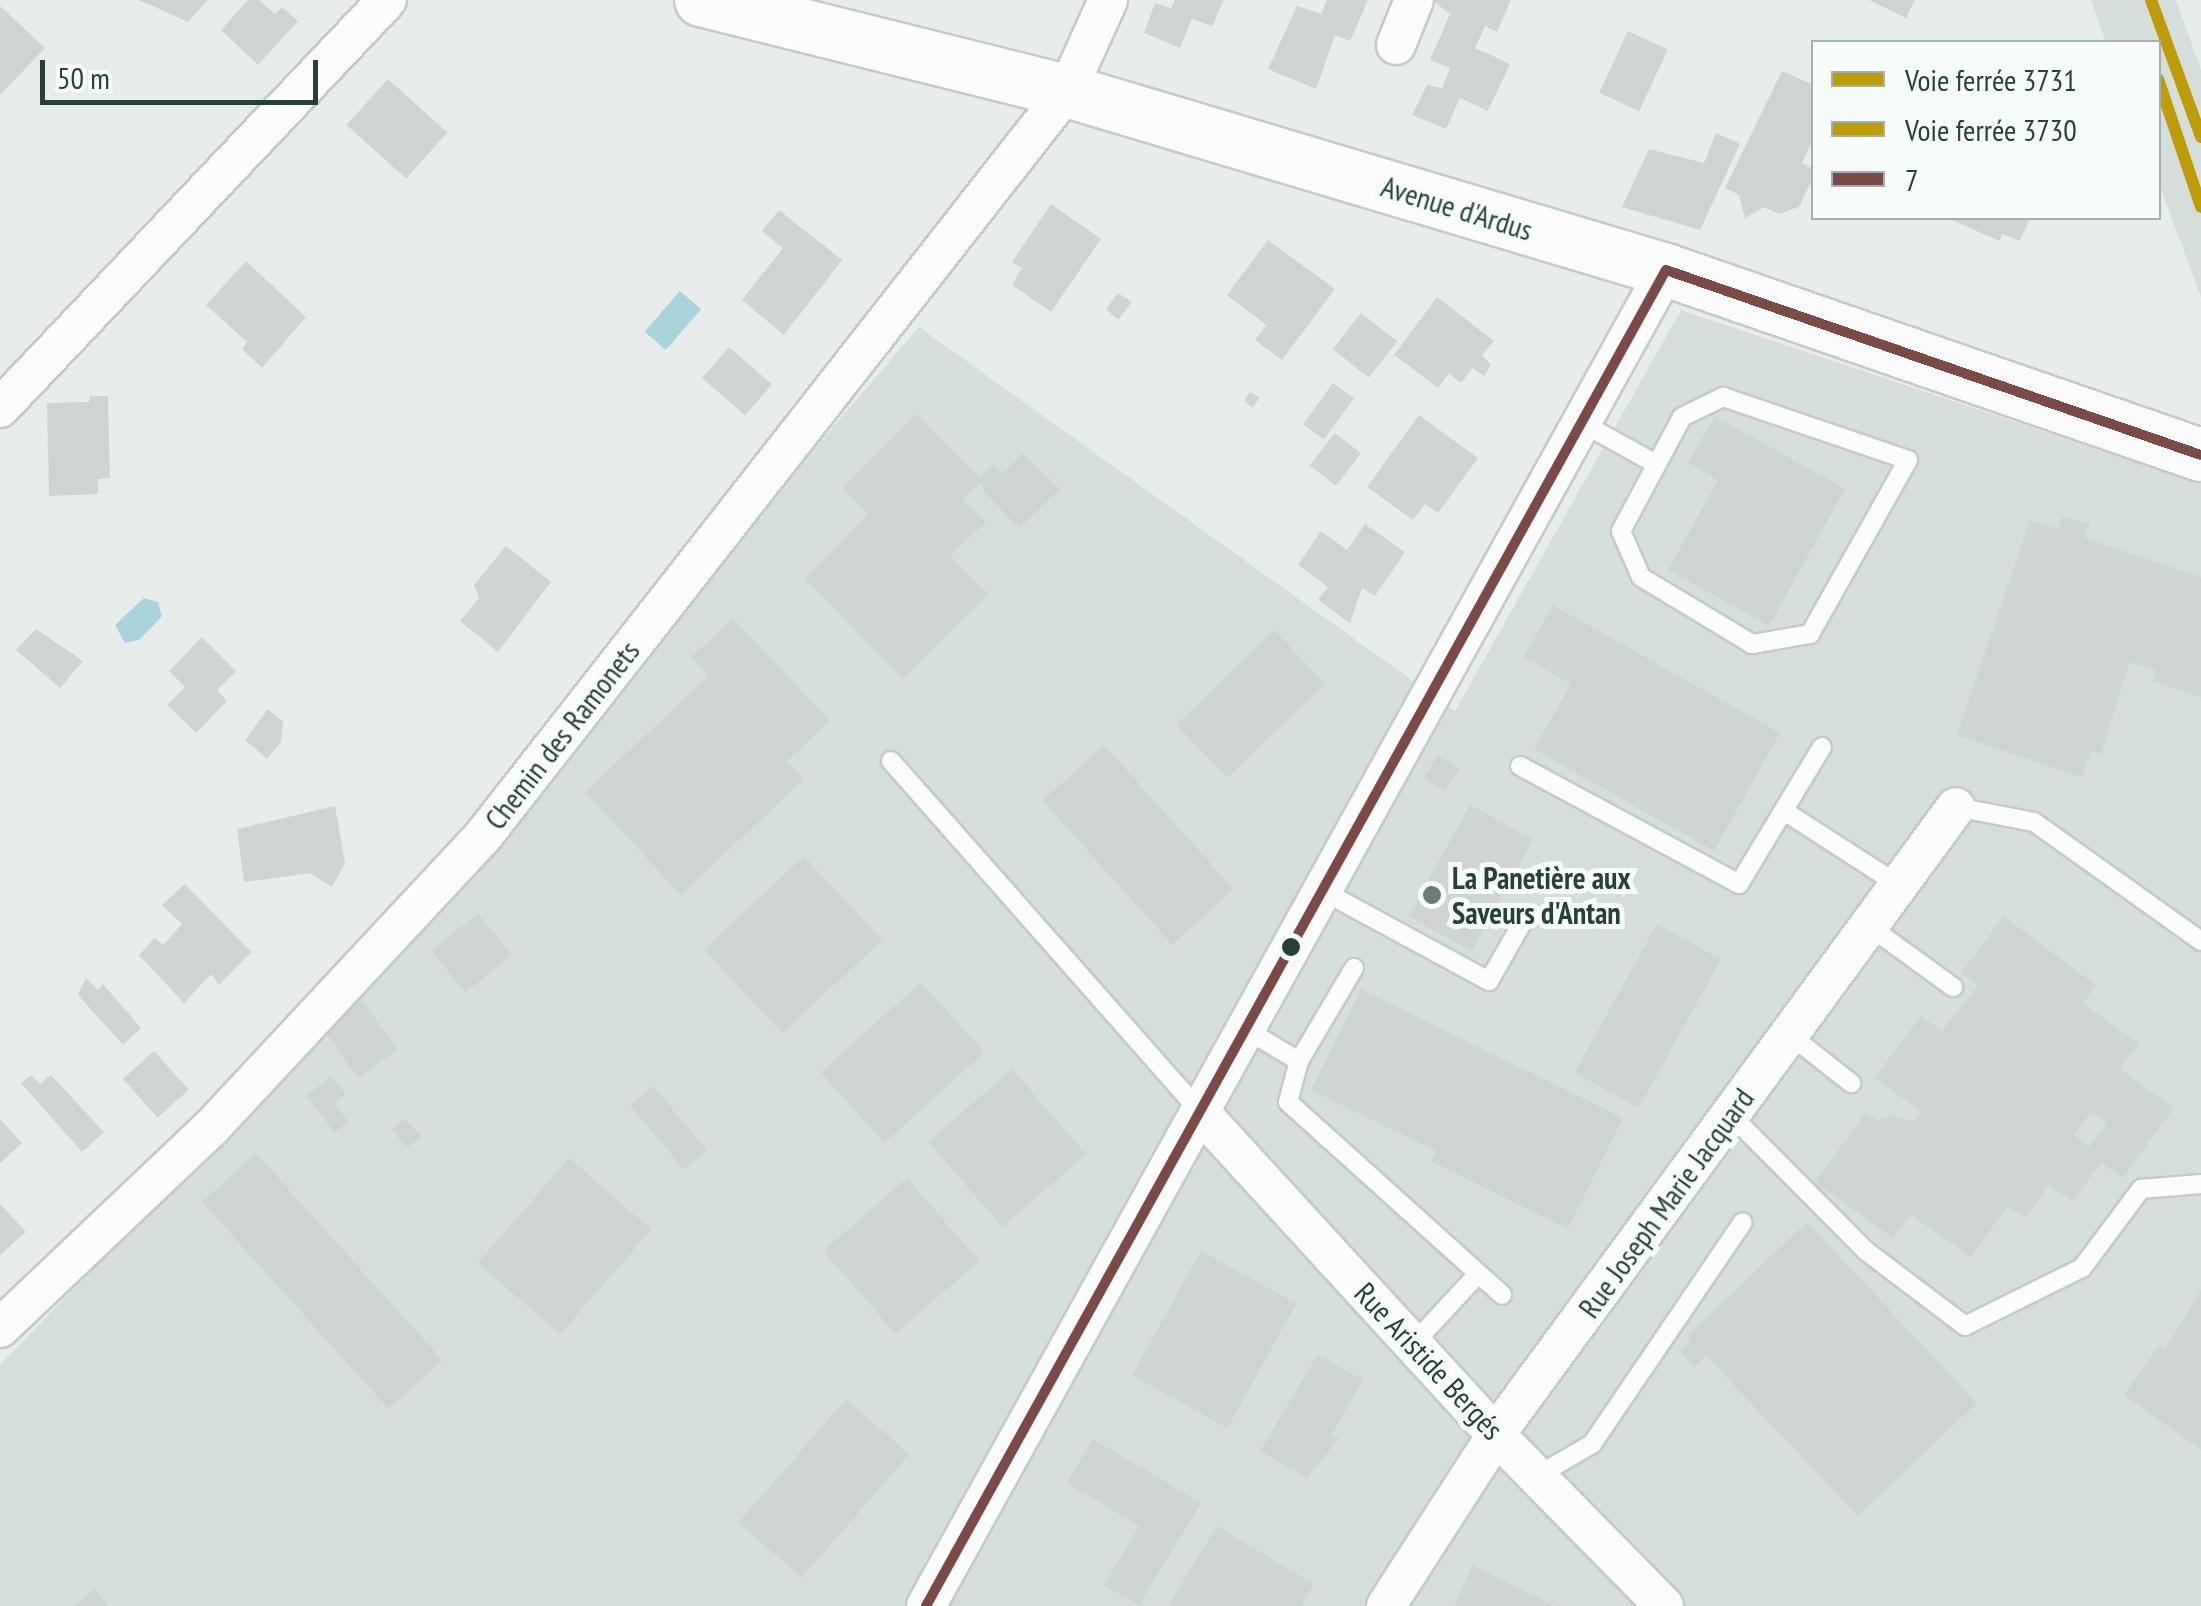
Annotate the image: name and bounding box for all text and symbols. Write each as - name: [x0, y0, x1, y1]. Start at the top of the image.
- scale bar: [45, 40, 322, 102]
- legend: [1811, 40, 2161, 220]
- text: 50 m: [57, 58, 110, 97]
- text: Voie ferrée 3731: [1905, 60, 2077, 99]
- text: Voie ferrée 3730: [1905, 110, 2077, 149]
- text: 7: [1905, 160, 1919, 199]
- street label: Avenue d'Ardus: [1377, 168, 1537, 248]
- street label: Chemin des Ramonets: [477, 633, 647, 837]
- place label: La Panetière aux Saveurs d'Antan: [1452, 860, 1631, 930]
- marker: La Panetière aux Saveurs d'Antan: [1421, 884, 1443, 906]
- unlabelled marker: [1281, 937, 1301, 957]
- street label: Rue Joseph Marie Jacquard: [1571, 1081, 1761, 1325]
- street label: Rue Aristide Bergés: [1347, 1275, 1511, 1447]

